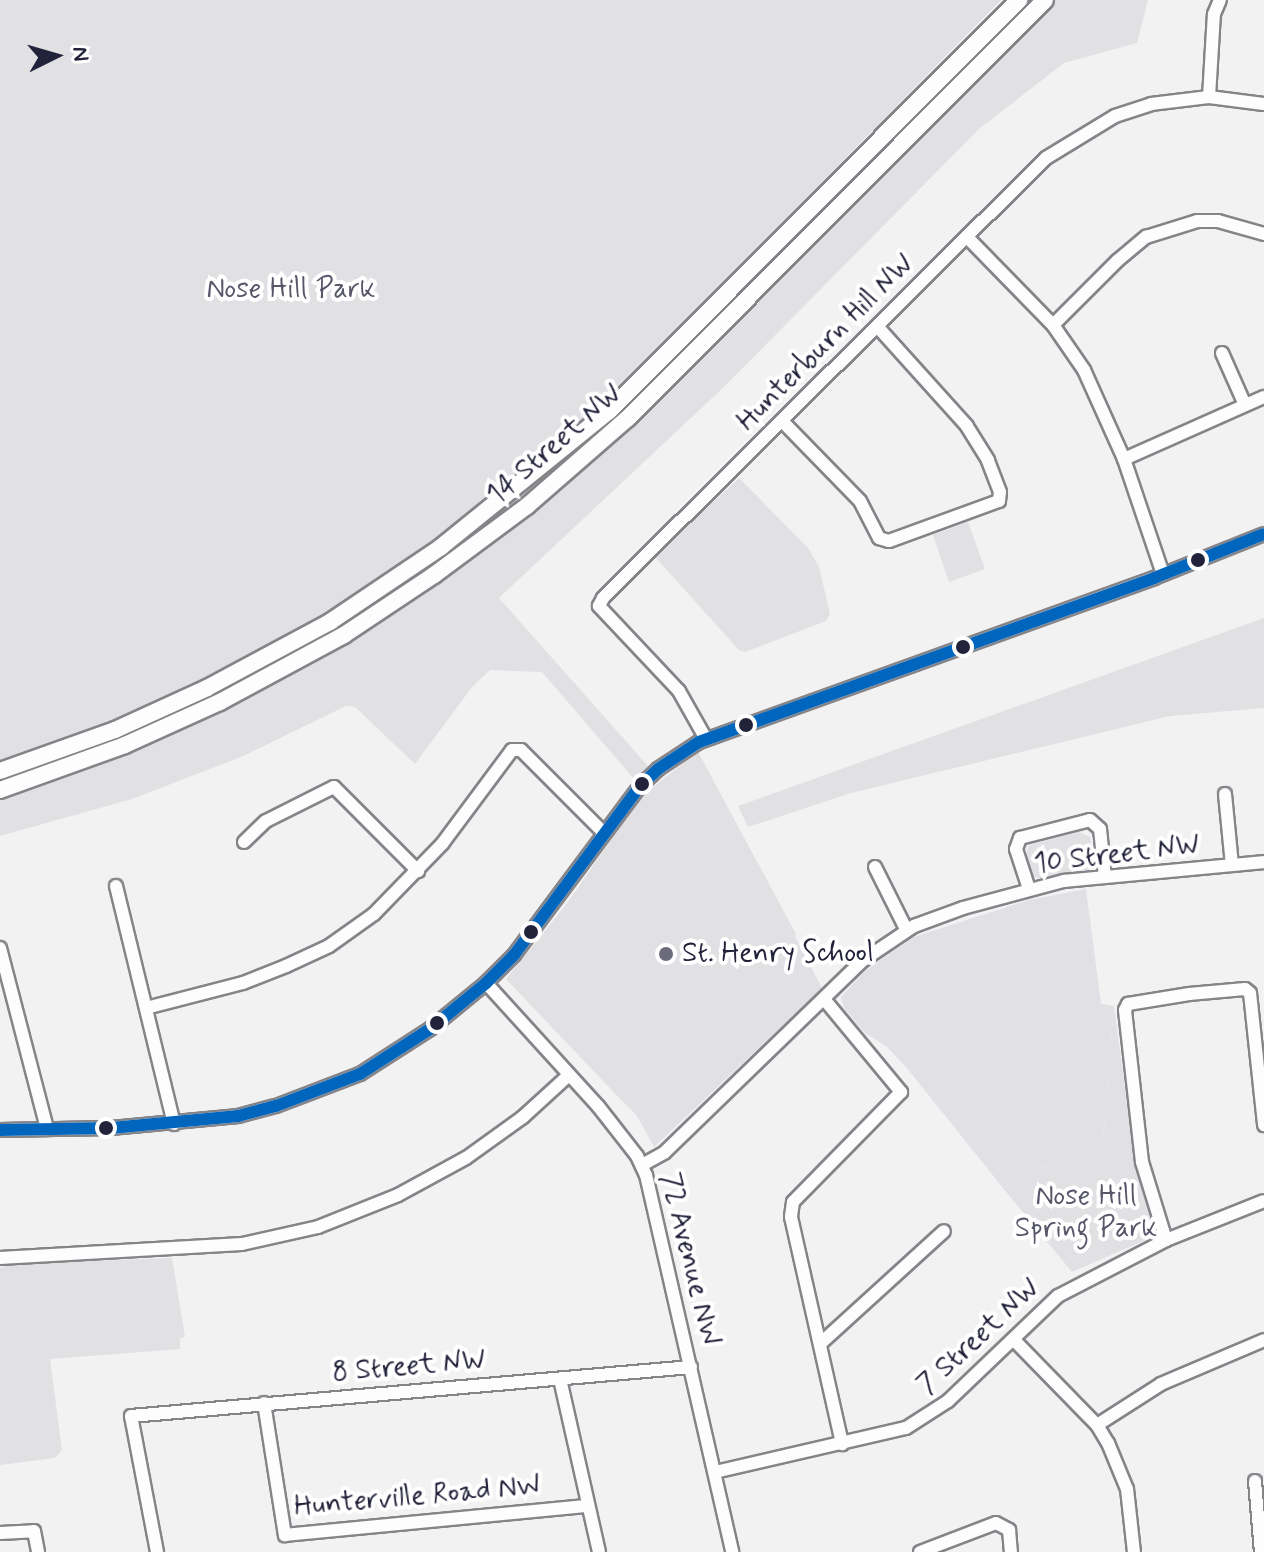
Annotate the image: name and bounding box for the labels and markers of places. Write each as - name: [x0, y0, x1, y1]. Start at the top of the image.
- unlabelled marker: [1190, 552, 1206, 568]
- unlabelled marker: [955, 639, 971, 655]
- unlabelled marker: [738, 717, 754, 733]
- unlabelled marker: [634, 776, 650, 792]
- unlabelled marker: [523, 924, 539, 940]
- place label: St. Henry School: [682, 937, 875, 971]
- marker: St. Henry School: [657, 945, 675, 963]
- unlabelled marker: [429, 1015, 445, 1031]
- unlabelled marker: [98, 1120, 114, 1136]

